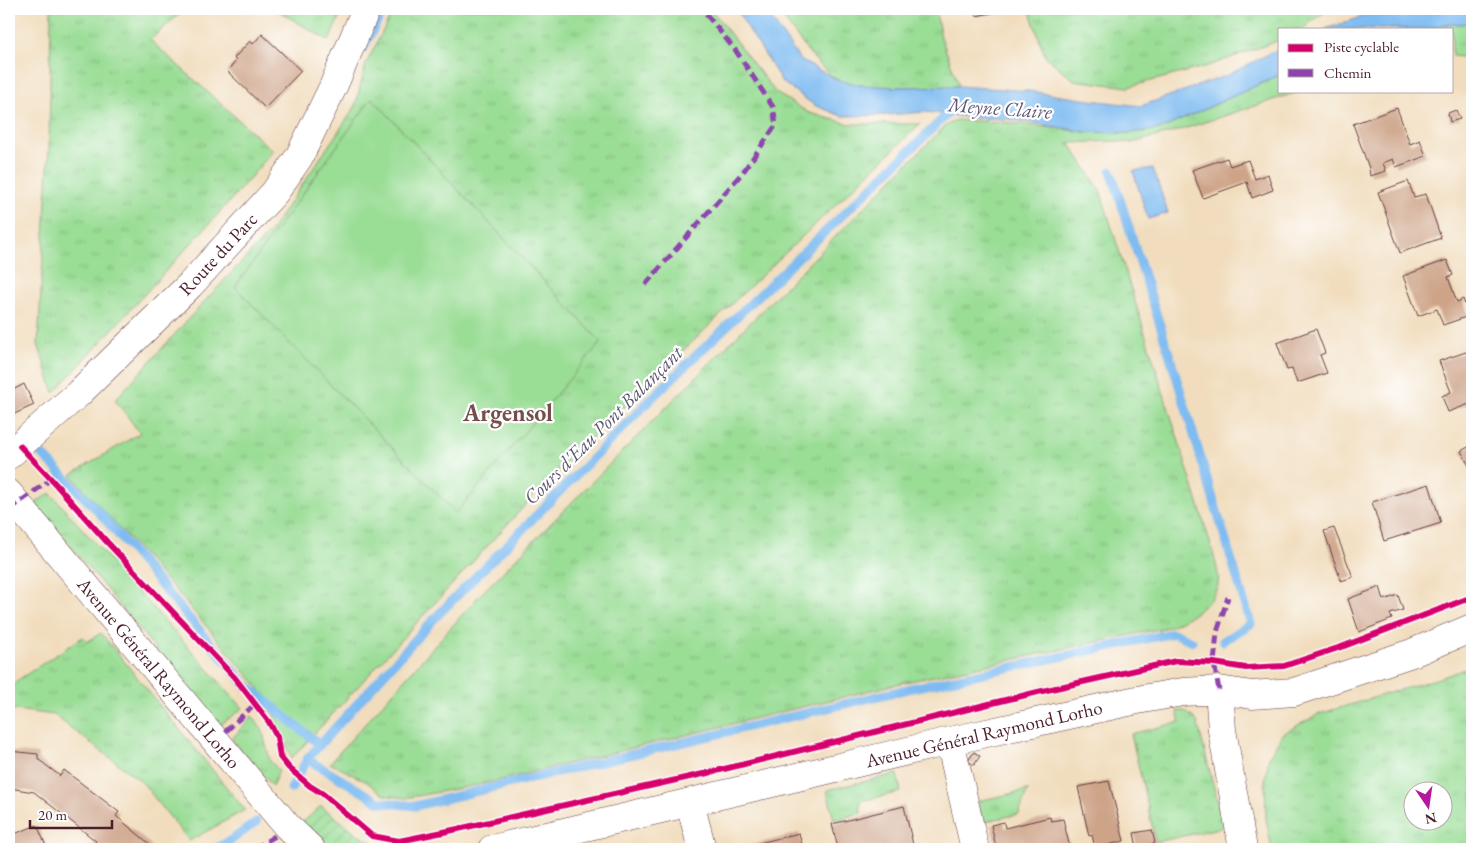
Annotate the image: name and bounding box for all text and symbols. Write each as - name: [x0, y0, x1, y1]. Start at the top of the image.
- legend: [1278, 28, 1454, 92]
- text: Piste cyclable: [1324, 37, 1399, 56]
- text: Chemin: [1324, 63, 1372, 82]
- water label: Meyne Claire: [946, 91, 1053, 125]
- street label: Route du Parc: [173, 207, 263, 301]
- water label: Cours d'Eau Pont Balançant: [518, 339, 689, 510]
- district label: Argensol: [462, 397, 553, 429]
- street label: Avenue Général Raymond Lorho: [71, 571, 246, 774]
- street label: Avenue Général Raymond Lorho: [862, 695, 1105, 774]
- north arrow: [1404, 780, 1454, 830]
- scale bar: [30, 798, 112, 830]
- text: 20 m: [38, 805, 67, 824]
- text: N: [1423, 809, 1438, 829]

